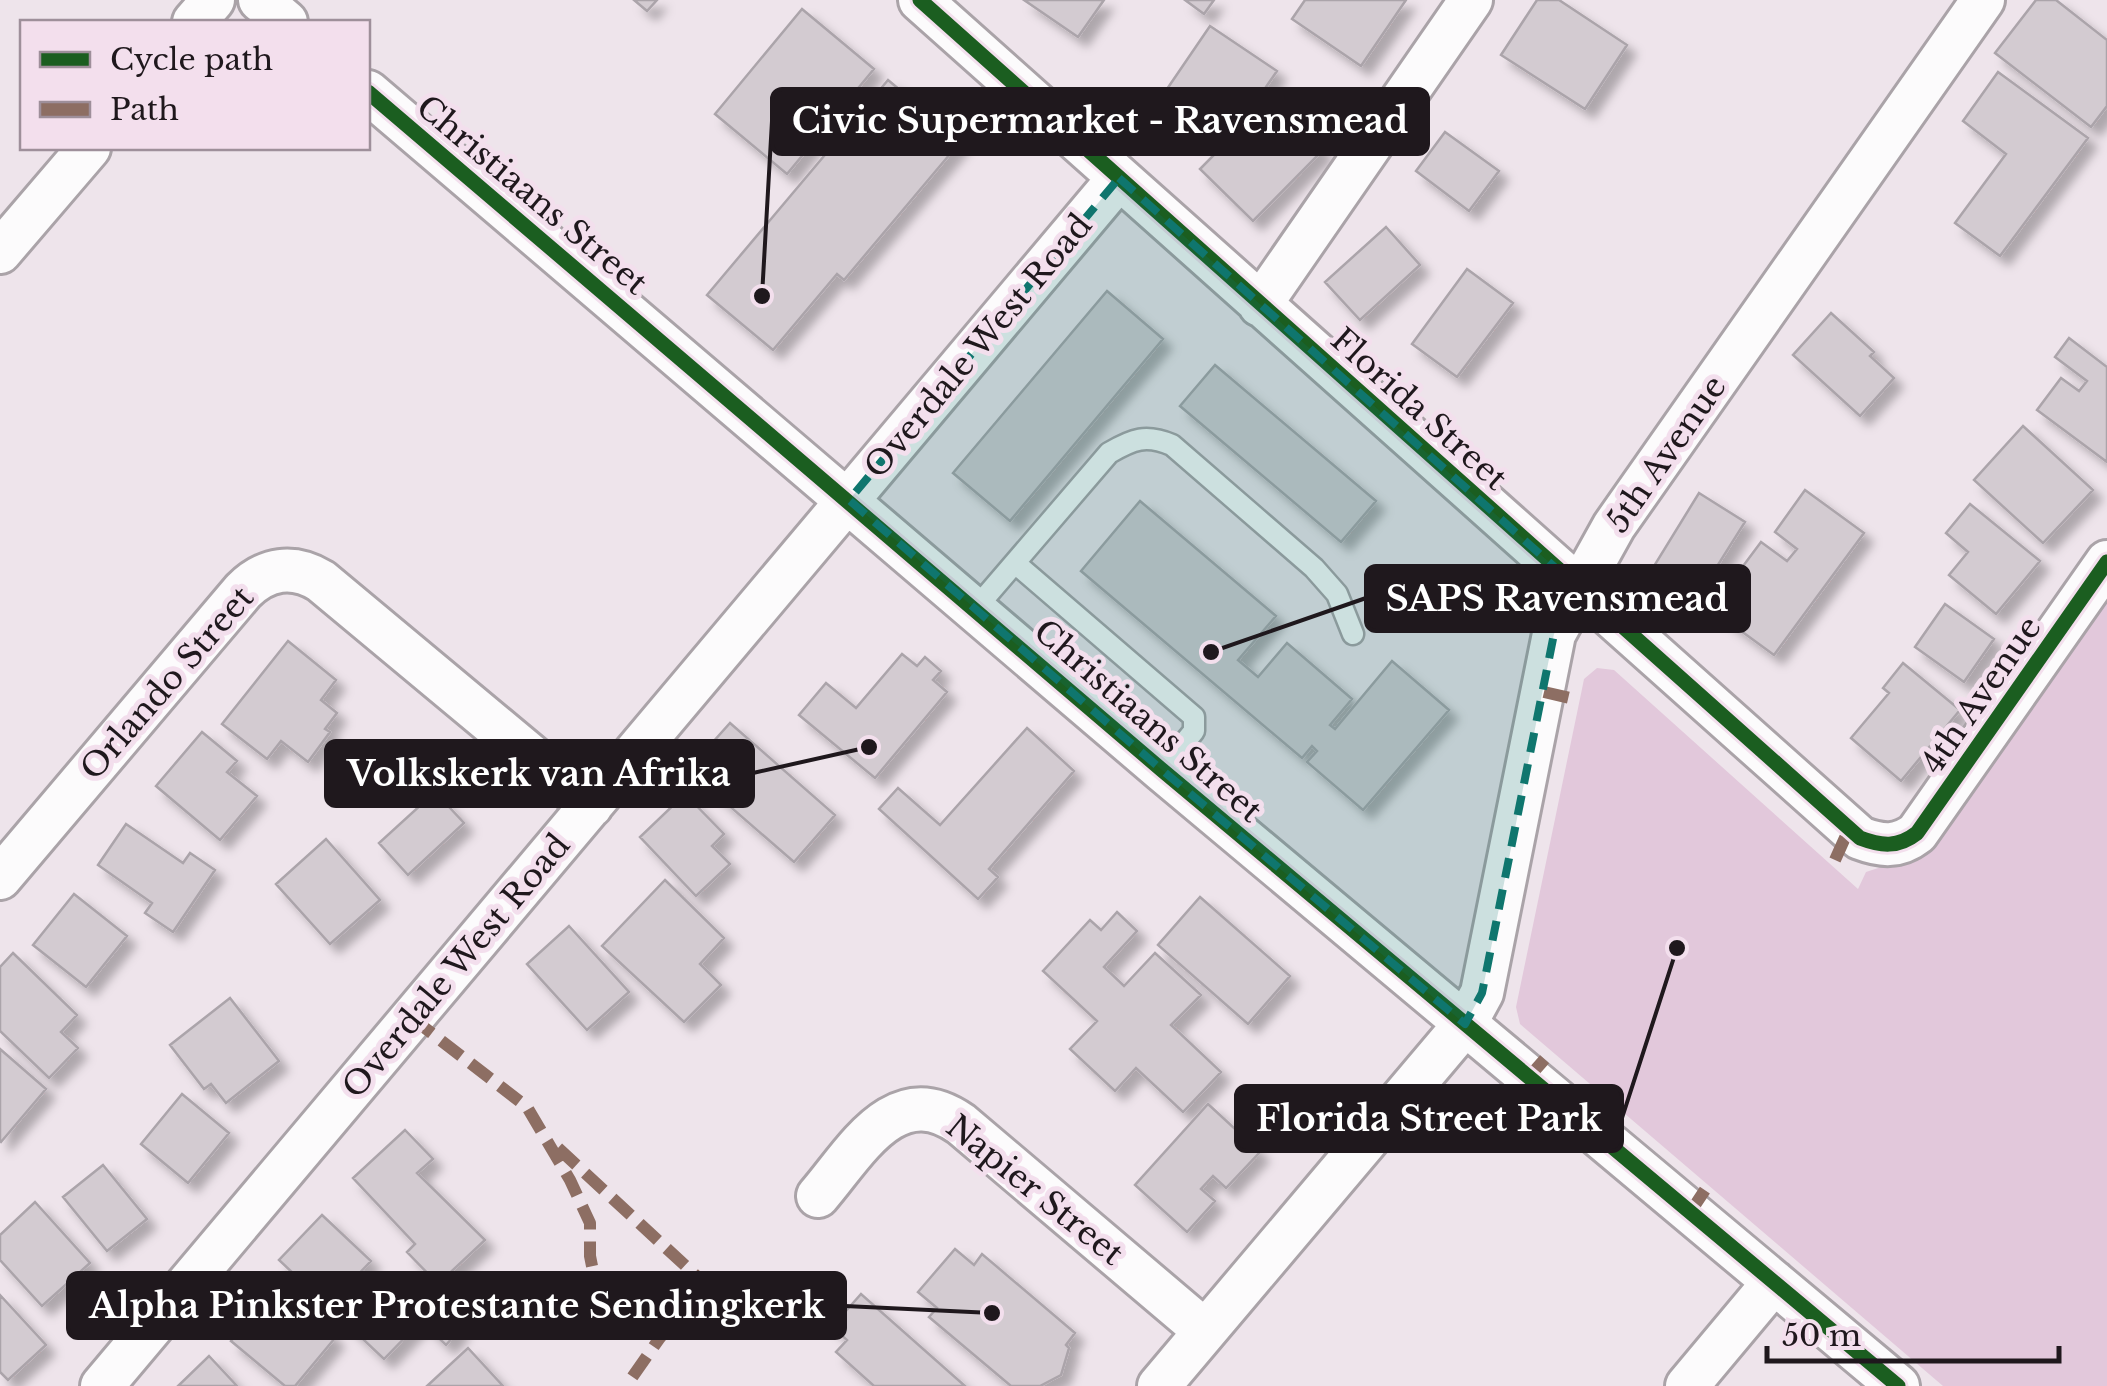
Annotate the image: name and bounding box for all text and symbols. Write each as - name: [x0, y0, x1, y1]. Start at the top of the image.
- legend: [20, 20, 370, 150]
- text: Cycle path: [110, 41, 273, 78]
- street label: Christiaans Street: [408, 87, 656, 303]
- callout: Civic Supermarket - Ravensmead: [772, 89, 1428, 154]
- text: Path: [110, 91, 179, 128]
- text: Civic Supermarket - Ravensmead: [792, 99, 1408, 142]
- street label: Overdale West Road: [856, 206, 1100, 486]
- street label: Florida Street: [1323, 319, 1515, 499]
- street label: 5th Avenue: [1597, 368, 1735, 540]
- callout: SAPS Ravensmead: [1366, 566, 1749, 631]
- text: SAPS Ravensmead: [1385, 577, 1729, 620]
- street label: Orlando Street: [72, 578, 262, 788]
- street label: 4th Avenue: [1912, 609, 2050, 781]
- street label: Christiaans Street: [1026, 611, 1270, 831]
- callout: Volkskerk van Afrika: [326, 741, 753, 806]
- text: Volkskerk van Afrika: [345, 752, 731, 795]
- street label: Overdale West Road: [334, 826, 578, 1106]
- callout: Florida Street Park: [1236, 1086, 1622, 1151]
- text: Florida Street Park: [1256, 1097, 1603, 1140]
- street label: Napier Street: [938, 1106, 1132, 1274]
- callout: Alpha Pinkster Protestante Sendingkerk: [68, 1273, 845, 1338]
- text: Alpha Pinkster Protestante Sendingkerk: [88, 1284, 826, 1327]
- scale bar: [1767, 1301, 2060, 1363]
- text: 50 m: [1782, 1317, 1861, 1354]

